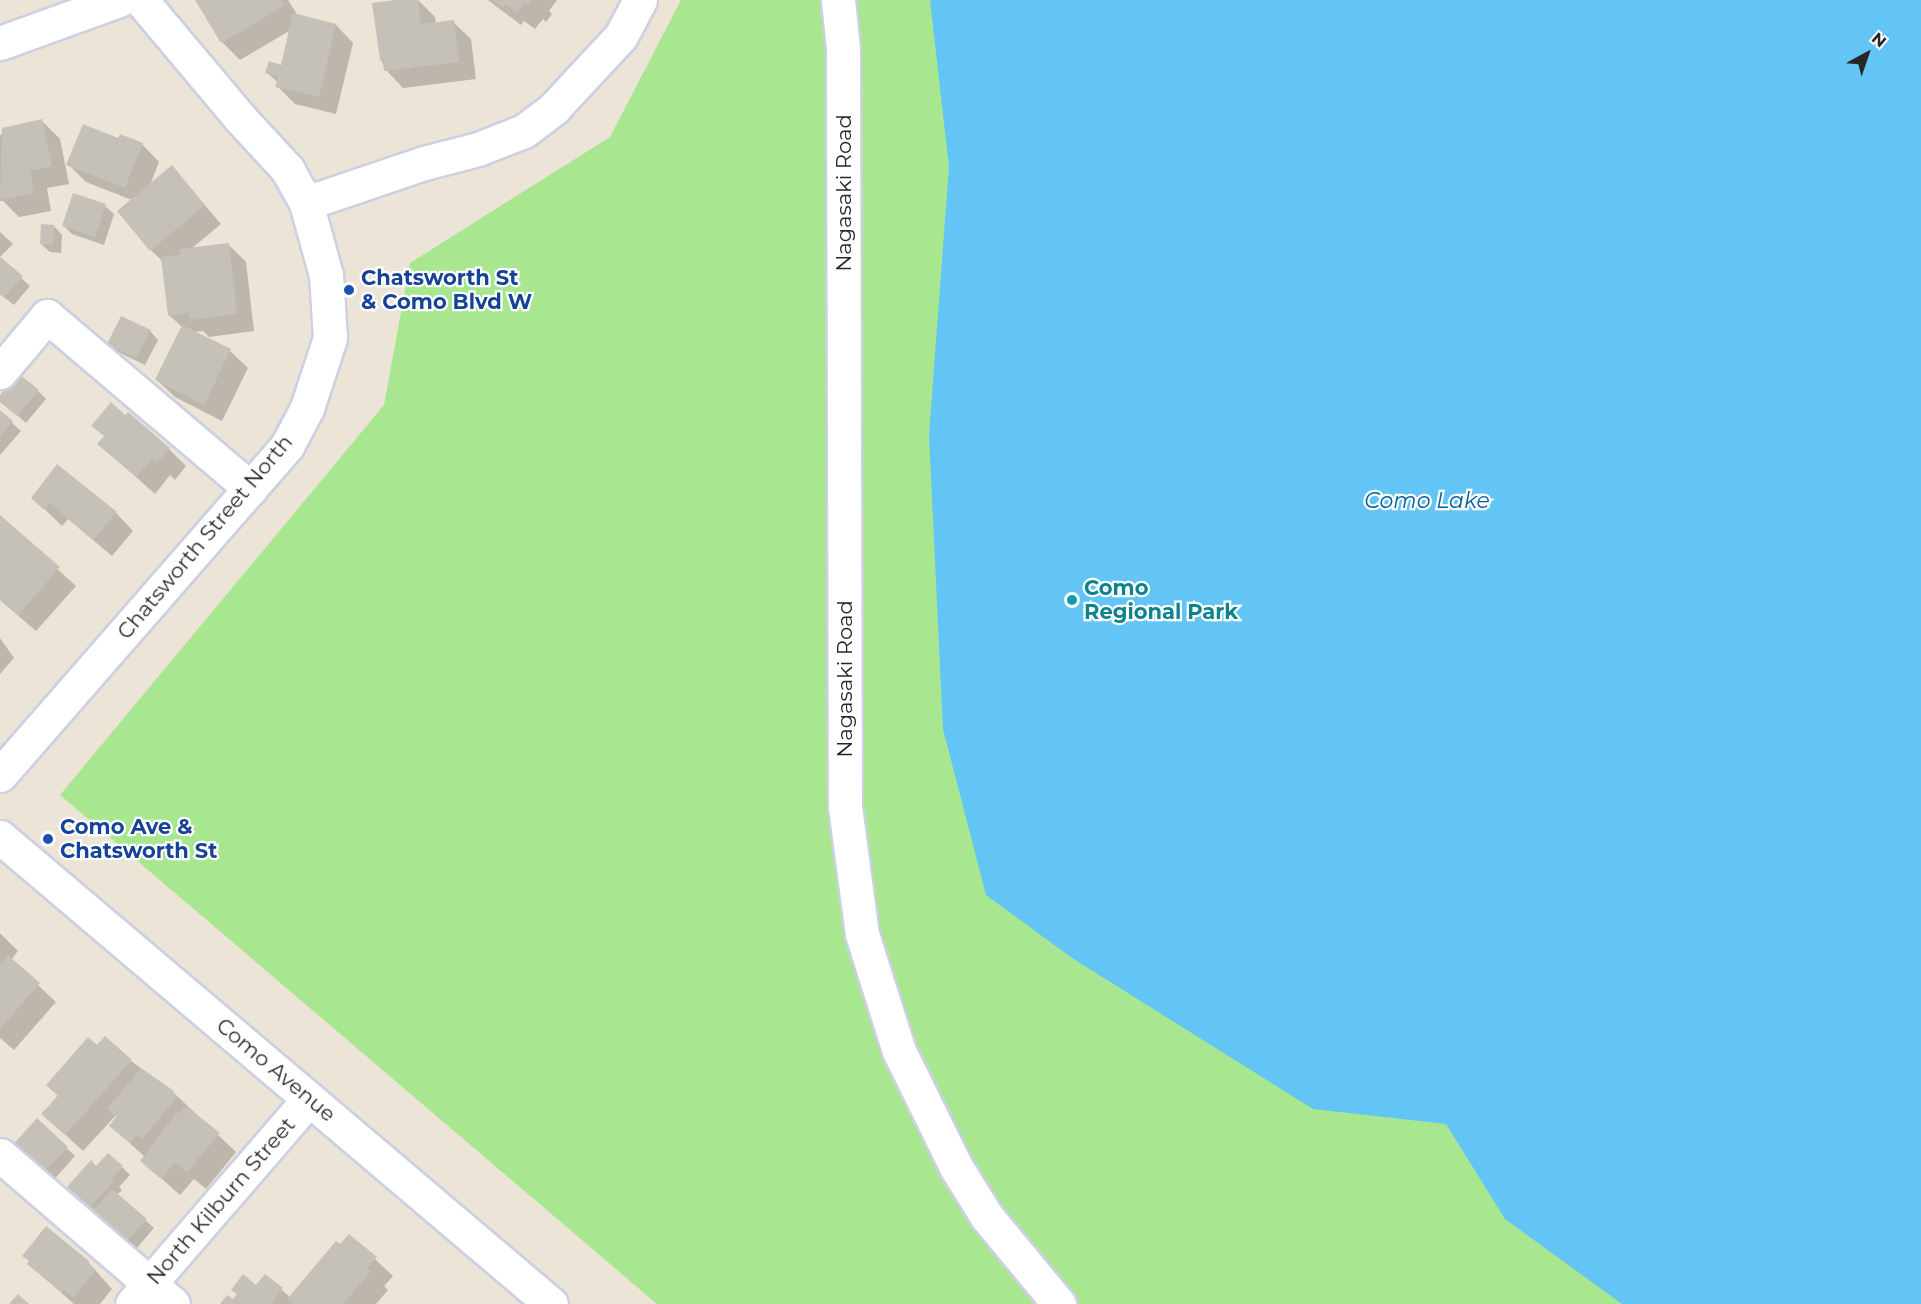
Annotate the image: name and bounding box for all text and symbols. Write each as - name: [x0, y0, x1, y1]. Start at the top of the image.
- north arrow: [1837, 24, 1897, 84]
- text: N: [1868, 28, 1890, 51]
- street label: Nagasaki Road: [831, 114, 857, 272]
- place label: Chatsworth St & Como Blvd W: [361, 265, 532, 315]
- marker: Chatsworth St & Como Blvd W: [342, 283, 356, 297]
- street label: Chatsworth Street North: [112, 430, 298, 644]
- water label: Como Lake: [1364, 488, 1490, 514]
- place label: Como Regional Park: [1084, 575, 1238, 625]
- marker: Como Regional Park: [1065, 593, 1079, 607]
- street label: Nagasaki Road: [832, 600, 858, 758]
- place label: Como Ave & Chatsworth St: [60, 814, 217, 864]
- marker: Como Ave & Chatsworth St: [41, 832, 55, 846]
- street label: Como Avenue: [211, 1013, 341, 1127]
- street label: North Kilburn Street: [142, 1112, 300, 1290]

